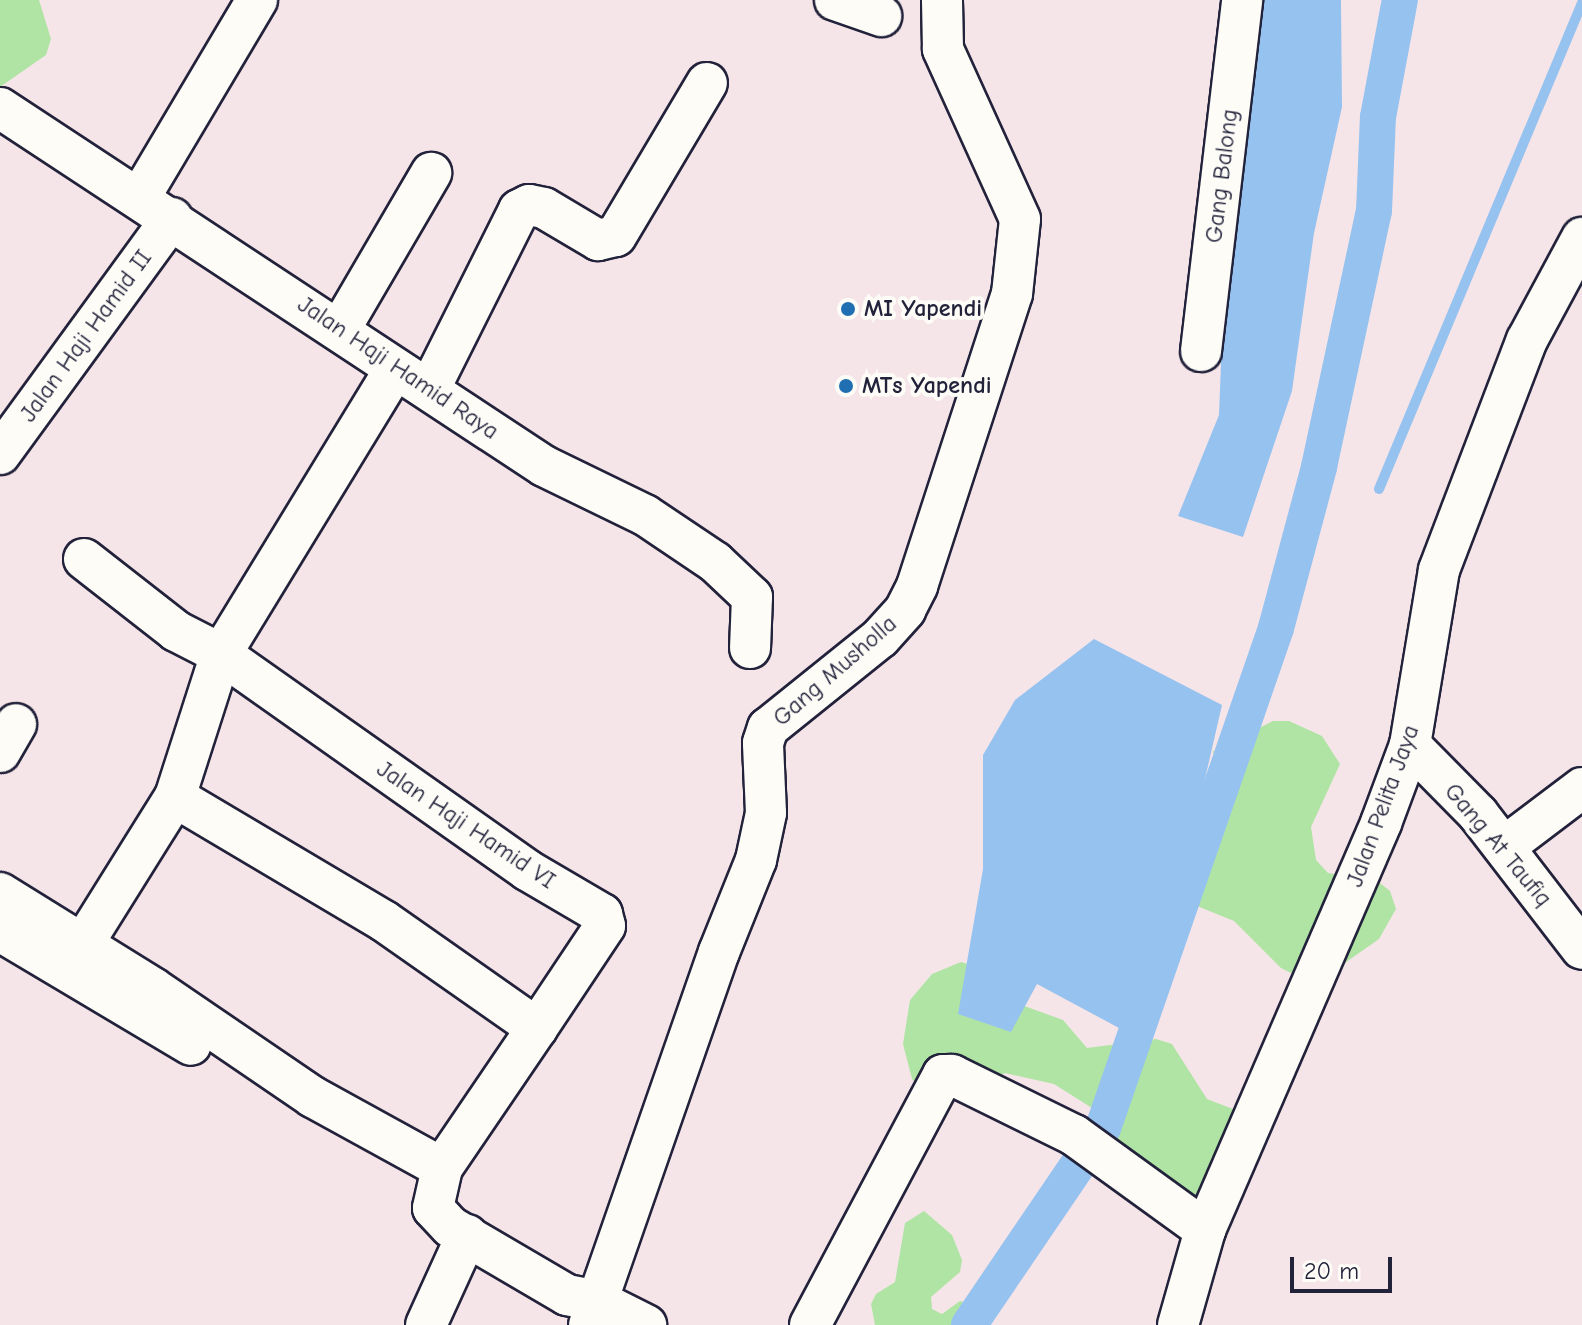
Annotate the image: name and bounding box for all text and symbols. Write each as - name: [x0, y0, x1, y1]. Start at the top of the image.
- street label: Gang Balong: [1199, 107, 1245, 245]
- street label: Jalan Haji Hamid II: [14, 244, 158, 428]
- street label: Jalan Haji Hamid Raya: [292, 290, 504, 446]
- place label: MI Yapendi: [864, 295, 982, 323]
- marker: MI Yapendi: [839, 300, 857, 318]
- place label: MTs Yapendi: [862, 372, 992, 400]
- marker: MTs Yapendi: [837, 377, 855, 395]
- street label: Gang Musholla: [767, 609, 903, 733]
- street label: Jalan Pelita Jaya: [1340, 721, 1426, 891]
- street label: Jalan Haji Hamid VI: [371, 755, 561, 895]
- street label: Gang At Taufiq: [1438, 778, 1558, 912]
- scale bar: [1294, 1241, 1396, 1291]
- text: 20 m: [1304, 1257, 1359, 1285]

